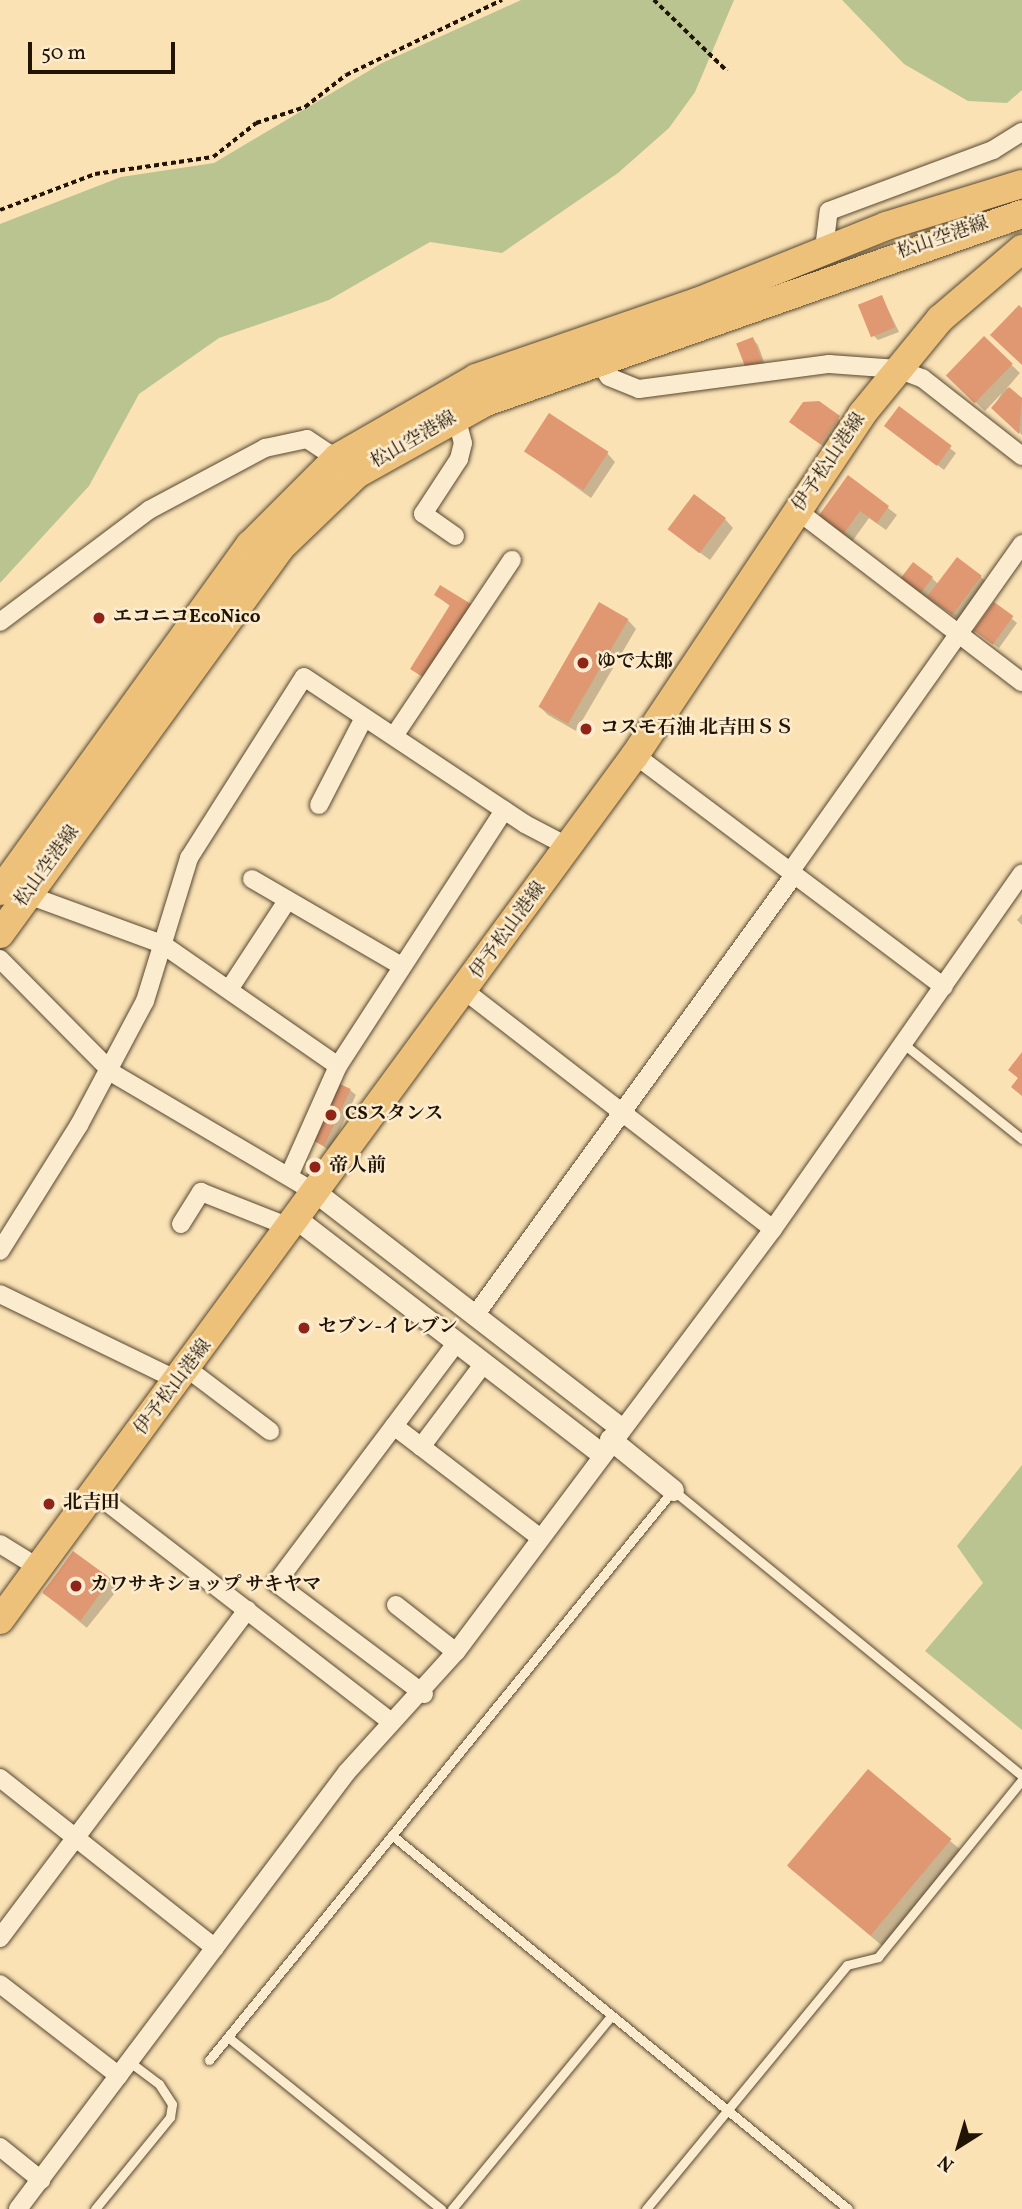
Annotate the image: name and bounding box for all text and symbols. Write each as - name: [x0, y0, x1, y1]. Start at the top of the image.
- scale bar: [32, 28, 178, 72]
- text: 50 m: [41, 39, 86, 68]
- street label: 松山空港線: [894, 213, 992, 265]
- street label: 松山空港線: [367, 407, 461, 475]
- street label: 伊予松山港線: [789, 409, 871, 517]
- place label: エコニコEcoNico: [113, 607, 261, 629]
- marker: エコニコEcoNico: [91, 610, 107, 626]
- place label: ゆで太郎: [597, 652, 673, 674]
- marker: ゆで太郎: [575, 655, 591, 671]
- place label: コスモ石油 北吉田ＳＳ: [600, 718, 794, 740]
- marker: コスモ石油 北吉田ＳＳ: [578, 721, 594, 737]
- street label: 松山空港線: [11, 822, 85, 912]
- street label: 伊予松山港線: [466, 878, 552, 984]
- place label: CSスタンス: [345, 1104, 444, 1126]
- marker: CSスタンス: [323, 1107, 339, 1123]
- place label: 帝人前: [329, 1156, 386, 1178]
- marker: 帝人前: [307, 1159, 323, 1175]
- place label: セブン-イレブン: [318, 1317, 459, 1339]
- marker: セブン-イレブン: [296, 1320, 312, 1336]
- street label: 伊予松山港線: [131, 1336, 217, 1440]
- place label: 北吉田: [63, 1493, 120, 1515]
- marker: 北吉田: [41, 1496, 57, 1512]
- place label: カワサキショップ サキヤマ: [90, 1575, 322, 1597]
- marker: カワサキショップ サキヤマ: [68, 1578, 84, 1594]
- north arrow: [924, 2111, 994, 2181]
- text: N: [933, 2148, 960, 2177]

